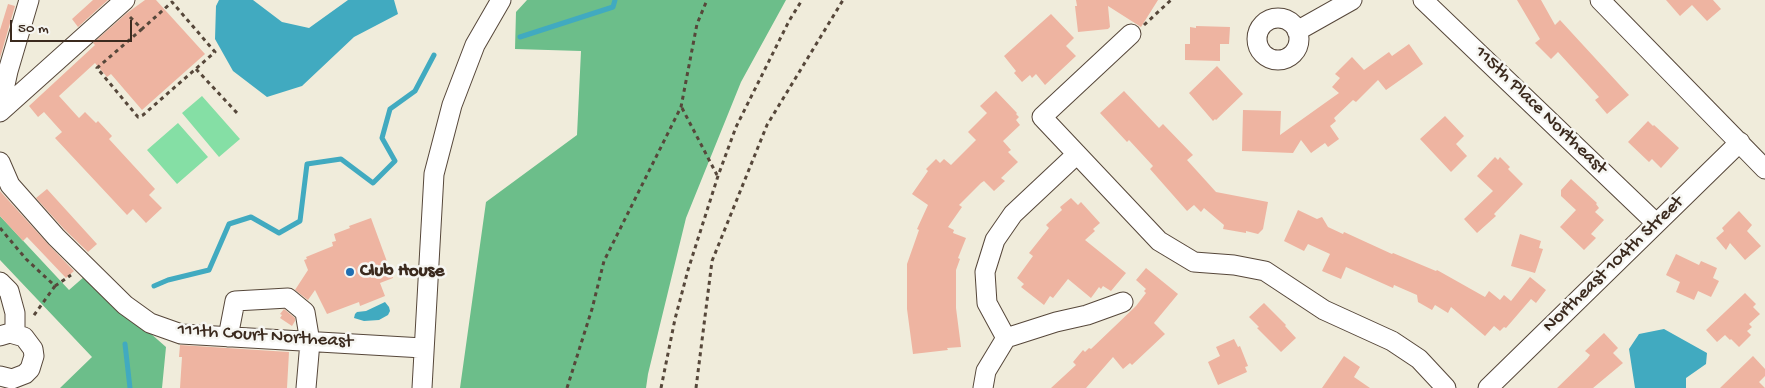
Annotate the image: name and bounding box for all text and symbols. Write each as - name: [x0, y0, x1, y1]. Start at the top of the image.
- scale bar: [12, 10, 135, 42]
- text: 50 m: [18, 20, 49, 38]
- street label: 115th Place Northeast: [1469, 42, 1611, 180]
- street label: Northeast 104th Street: [1539, 192, 1689, 338]
- place label: Club House: [360, 261, 444, 283]
- marker: Club House: [344, 266, 356, 278]
- street label: 111th Court Northeast: [177, 320, 353, 354]

